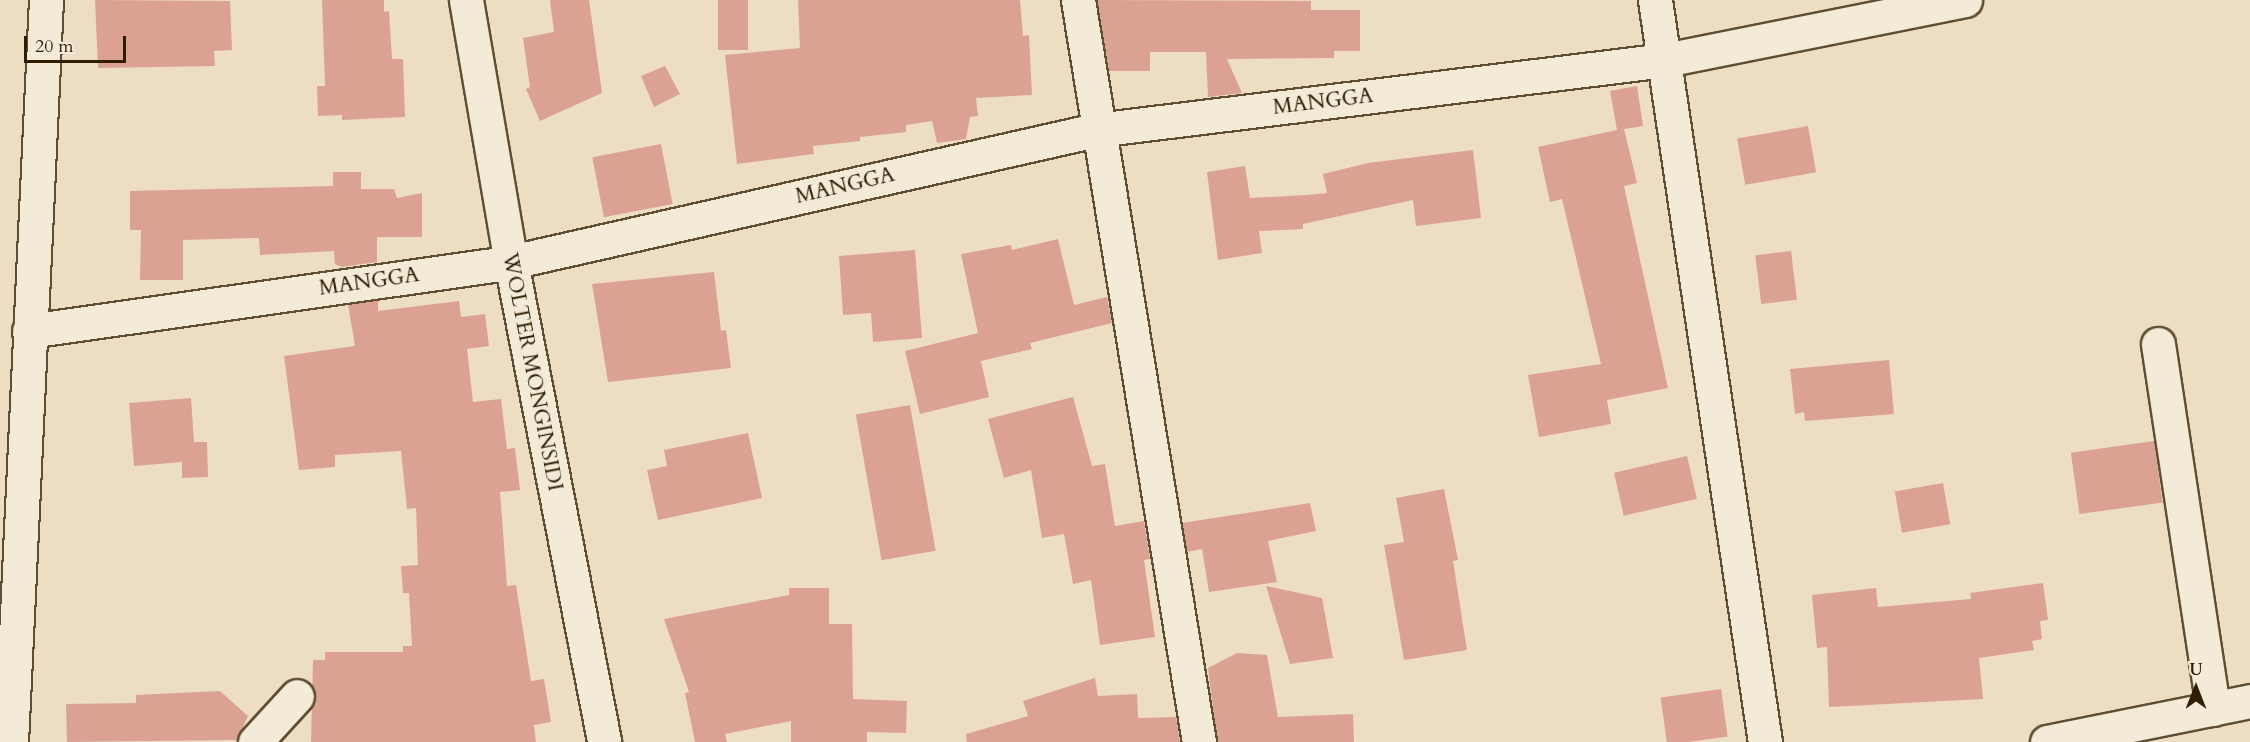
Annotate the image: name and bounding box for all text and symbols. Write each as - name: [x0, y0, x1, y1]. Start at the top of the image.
- scale bar: [27, 24, 129, 62]
- text: 20 m: [35, 34, 74, 59]
- street label: MANGGA: [1271, 83, 1375, 121]
- street label: MANGGA: [793, 162, 897, 210]
- street label: WOLTER MONGINSIDI: [497, 251, 567, 493]
- street label: MANGGA: [317, 263, 421, 301]
- north arrow: [2166, 658, 2226, 718]
- text: U: [2189, 659, 2203, 681]

